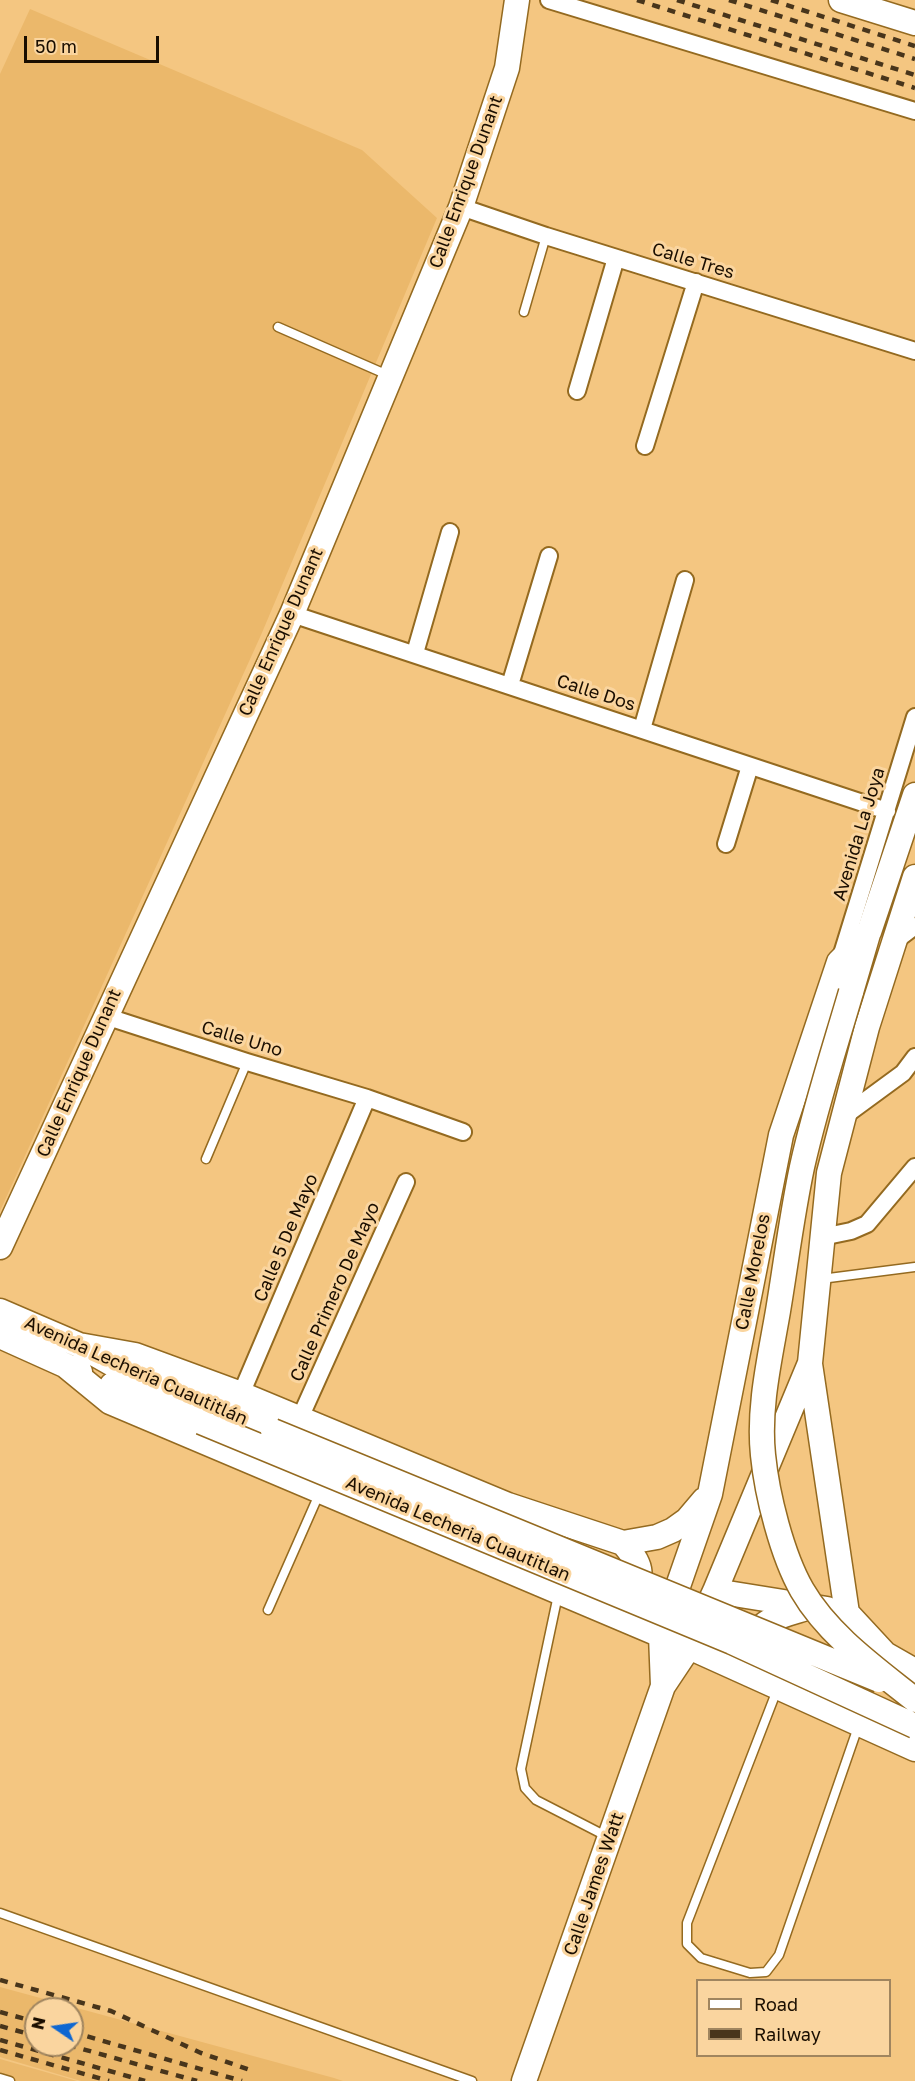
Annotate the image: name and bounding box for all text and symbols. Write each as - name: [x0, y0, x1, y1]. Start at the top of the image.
- scale bar: [27, 24, 162, 62]
- text: 50 m: [35, 35, 77, 57]
- street label: Calle Enrique Dunant: [425, 93, 507, 271]
- street label: Calle Tres: [649, 238, 737, 284]
- street label: Calle Enrique Dunant: [234, 544, 328, 720]
- street label: Calle Dos: [554, 670, 638, 716]
- street label: Avenida La Joya: [828, 765, 890, 903]
- street label: Calle Enrique Dunant: [32, 985, 126, 1161]
- street label: Calle Uno: [199, 1016, 285, 1062]
- street label: Calle 5 De Mayo: [249, 1171, 323, 1305]
- street label: Calle Primero De Mayo: [286, 1199, 384, 1385]
- street label: Calle Morelos: [731, 1212, 775, 1332]
- street label: Avenida Lecheria Cuautitlán: [21, 1312, 251, 1430]
- street label: Avenida Lecheria Cuautitlan: [343, 1472, 573, 1586]
- street label: Calle James Watt: [559, 1810, 629, 1958]
- legend: [696, 1979, 891, 2057]
- text: Road: [754, 1993, 798, 2015]
- north arrow: [24, 1997, 84, 2057]
- text: N: [27, 2015, 50, 2032]
- text: Railway: [754, 2023, 821, 2045]

